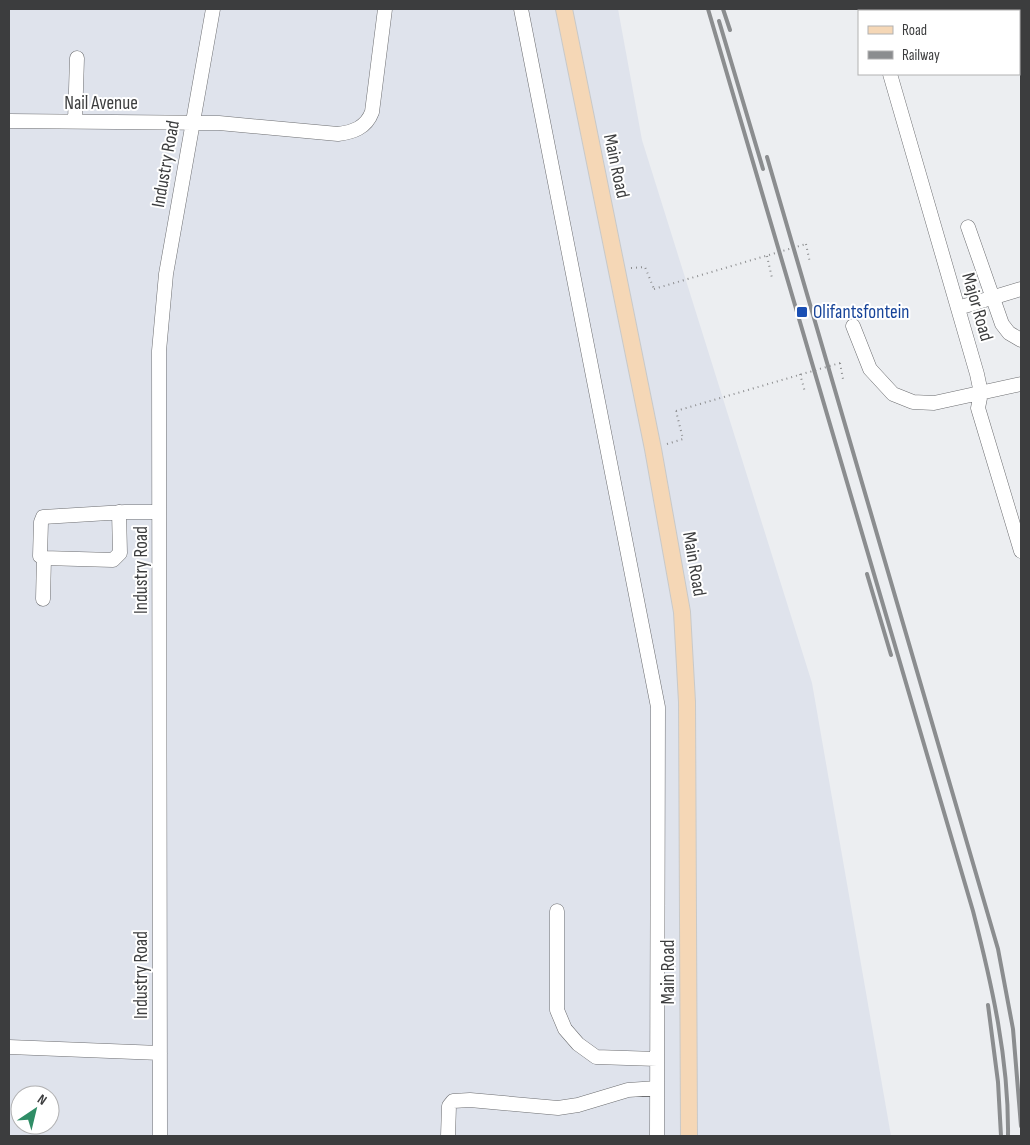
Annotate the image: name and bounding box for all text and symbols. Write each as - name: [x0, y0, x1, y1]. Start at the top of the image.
- legend: [858, 10, 1020, 75]
- text: Road: [902, 21, 927, 40]
- text: Railway: [902, 46, 940, 65]
- street label: Nail Avenue: [64, 92, 138, 115]
- street label: Industry Road: [147, 119, 185, 209]
- street label: Main Road: [598, 132, 634, 200]
- street label: Major Road: [956, 270, 998, 344]
- place label: Olifantsfontein: [813, 301, 909, 324]
- marker: Olifantsfontein: [795, 305, 809, 319]
- street label: Industry Road: [130, 526, 153, 614]
- street label: Main Road: [677, 530, 711, 598]
- street label: Industry Road: [130, 931, 153, 1019]
- street label: Main Road: [657, 940, 680, 1004]
- north arrow: [10, 1085, 60, 1135]
- text: N: [34, 1091, 50, 1109]

